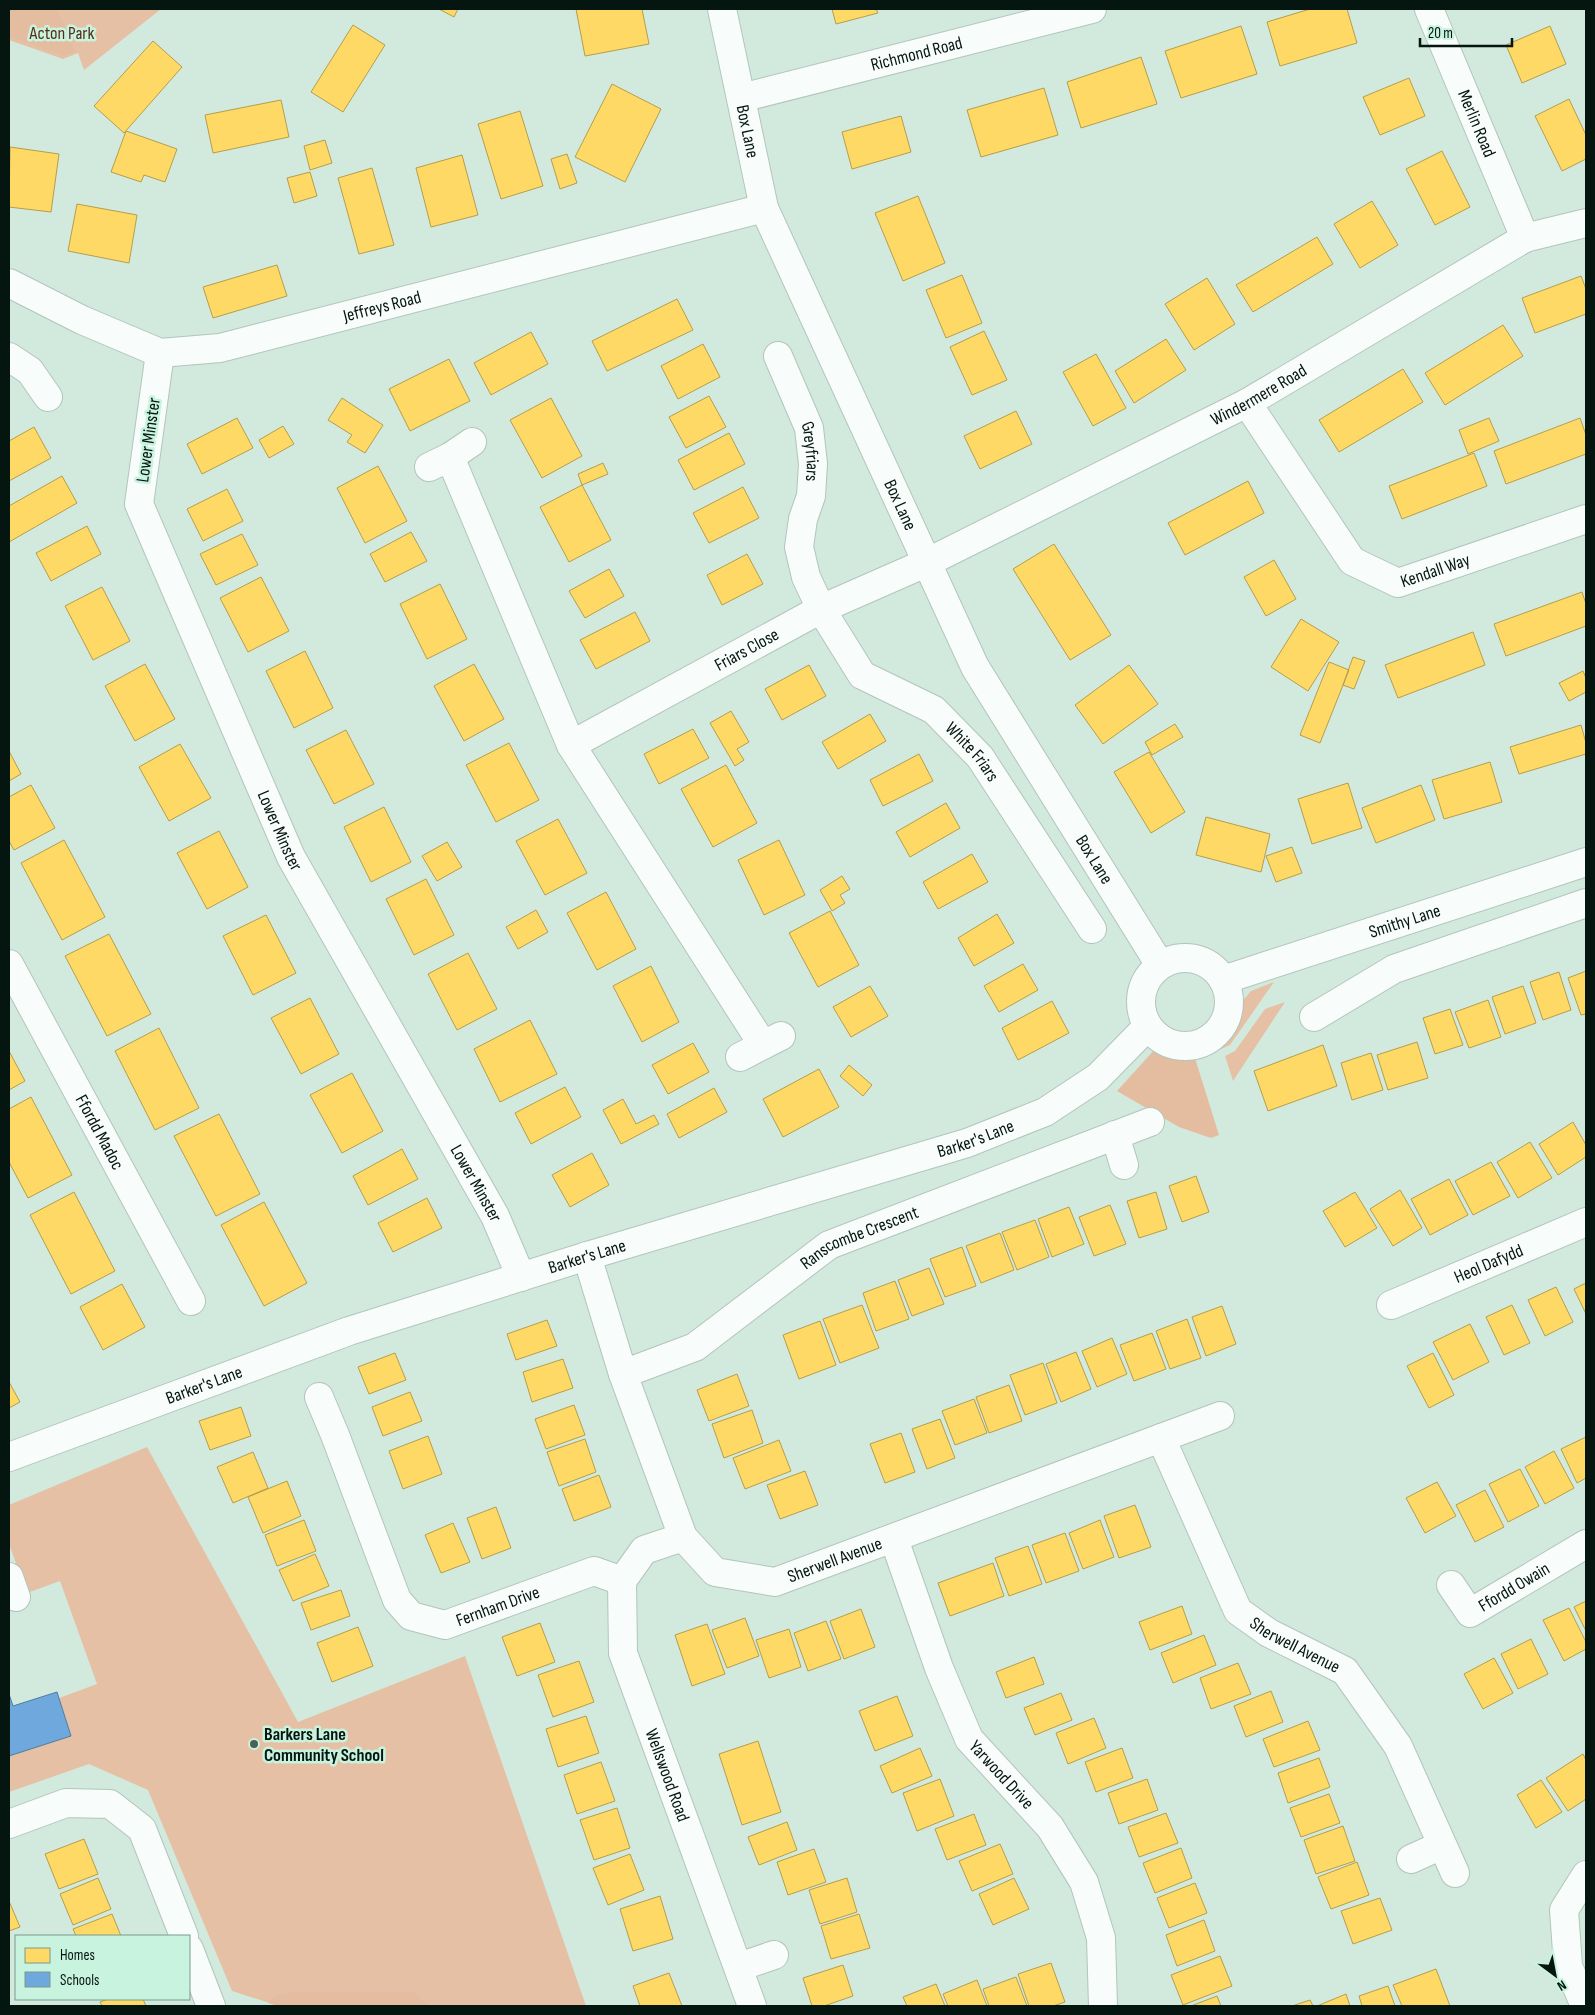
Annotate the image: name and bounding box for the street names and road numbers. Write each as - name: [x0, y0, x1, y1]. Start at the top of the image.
- street label: Richmond Road: [869, 32, 965, 76]
- street label: Merlin Road: [1453, 87, 1500, 160]
- street label: Box Lane: [732, 103, 763, 160]
- street label: Jeffreys Road: [340, 287, 423, 327]
- street label: Windermere Road: [1207, 360, 1311, 430]
- street label: Lower Minster: [132, 396, 165, 484]
- street label: Greyfriars: [796, 418, 823, 482]
- street label: Box Lane: [879, 476, 921, 534]
- street label: Kendall Way: [1398, 549, 1473, 592]
- street label: Friars Close: [711, 624, 783, 676]
- street label: White Friars: [941, 718, 1003, 786]
- street label: Lower Minster: [253, 787, 307, 874]
- street label: Box Lane: [1071, 831, 1117, 888]
- street label: Smithy Lane: [1366, 900, 1443, 943]
- street label: Ffordd Madoc: [71, 1091, 128, 1173]
- street label: Barker's Lane: [935, 1115, 1017, 1162]
- street label: Lower Minster: [446, 1141, 506, 1225]
- street label: Ranscombe Crescent: [796, 1202, 922, 1274]
- street label: Barker's Lane: [546, 1235, 628, 1279]
- street label: Heol Dafydd: [1451, 1240, 1526, 1288]
- street label: Barker's Lane: [163, 1361, 245, 1409]
- street label: Sherwell Avenue: [785, 1533, 885, 1587]
- street label: Ffordd Owain: [1475, 1558, 1554, 1616]
- street label: Fernham Drive: [453, 1582, 542, 1631]
- street label: Sherwell Avenue: [1246, 1613, 1343, 1678]
- street label: Wellswood Road: [641, 1726, 694, 1825]
- street label: Yarwood Drive: [965, 1736, 1038, 1814]

